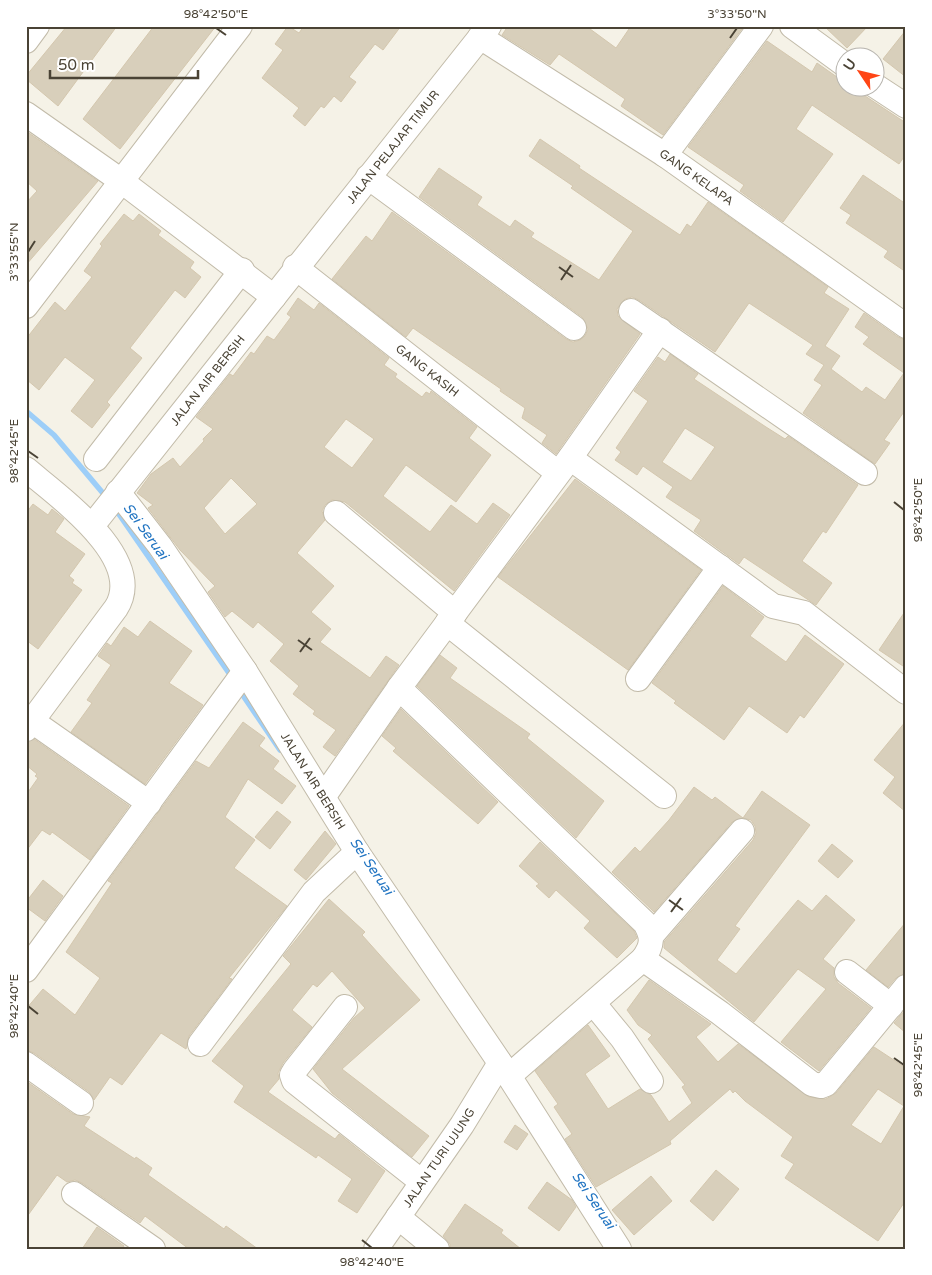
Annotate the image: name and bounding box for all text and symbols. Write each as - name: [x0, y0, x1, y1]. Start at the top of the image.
- text: 98°42'50"E: [184, 7, 249, 21]
- text: 3°33'50"N: [707, 7, 767, 21]
- scale bar: [50, 48, 198, 80]
- north arrow: [834, 48, 884, 98]
- text: 50 m: [58, 56, 95, 74]
- text: U: [840, 56, 860, 74]
- street label: JALAN PELAJAR TIMUR: [344, 88, 442, 206]
- street label: GANG KELAPA: [657, 146, 736, 208]
- text: 3°33'55"N: [7, 222, 21, 282]
- street label: JALAN AIR BERSIH: [168, 332, 248, 428]
- street label: GANG KASIH: [393, 341, 462, 400]
- text: 98°42'45"E: [7, 418, 21, 483]
- text: 98°42'50"E: [911, 477, 925, 542]
- water label: Sei Seruai: [119, 500, 173, 564]
- street label: JALAN AIR BERSIH: [278, 730, 348, 832]
- water label: Sei Seruai: [346, 834, 398, 899]
- text: 98°42'40"E: [7, 973, 21, 1038]
- text: 98°42'45"E: [911, 1032, 925, 1097]
- street label: JALAN TURI UJUNG: [400, 1105, 478, 1210]
- water label: Sei Seruai: [568, 1168, 620, 1233]
- text: 98°42'40"E: [340, 1255, 405, 1269]

